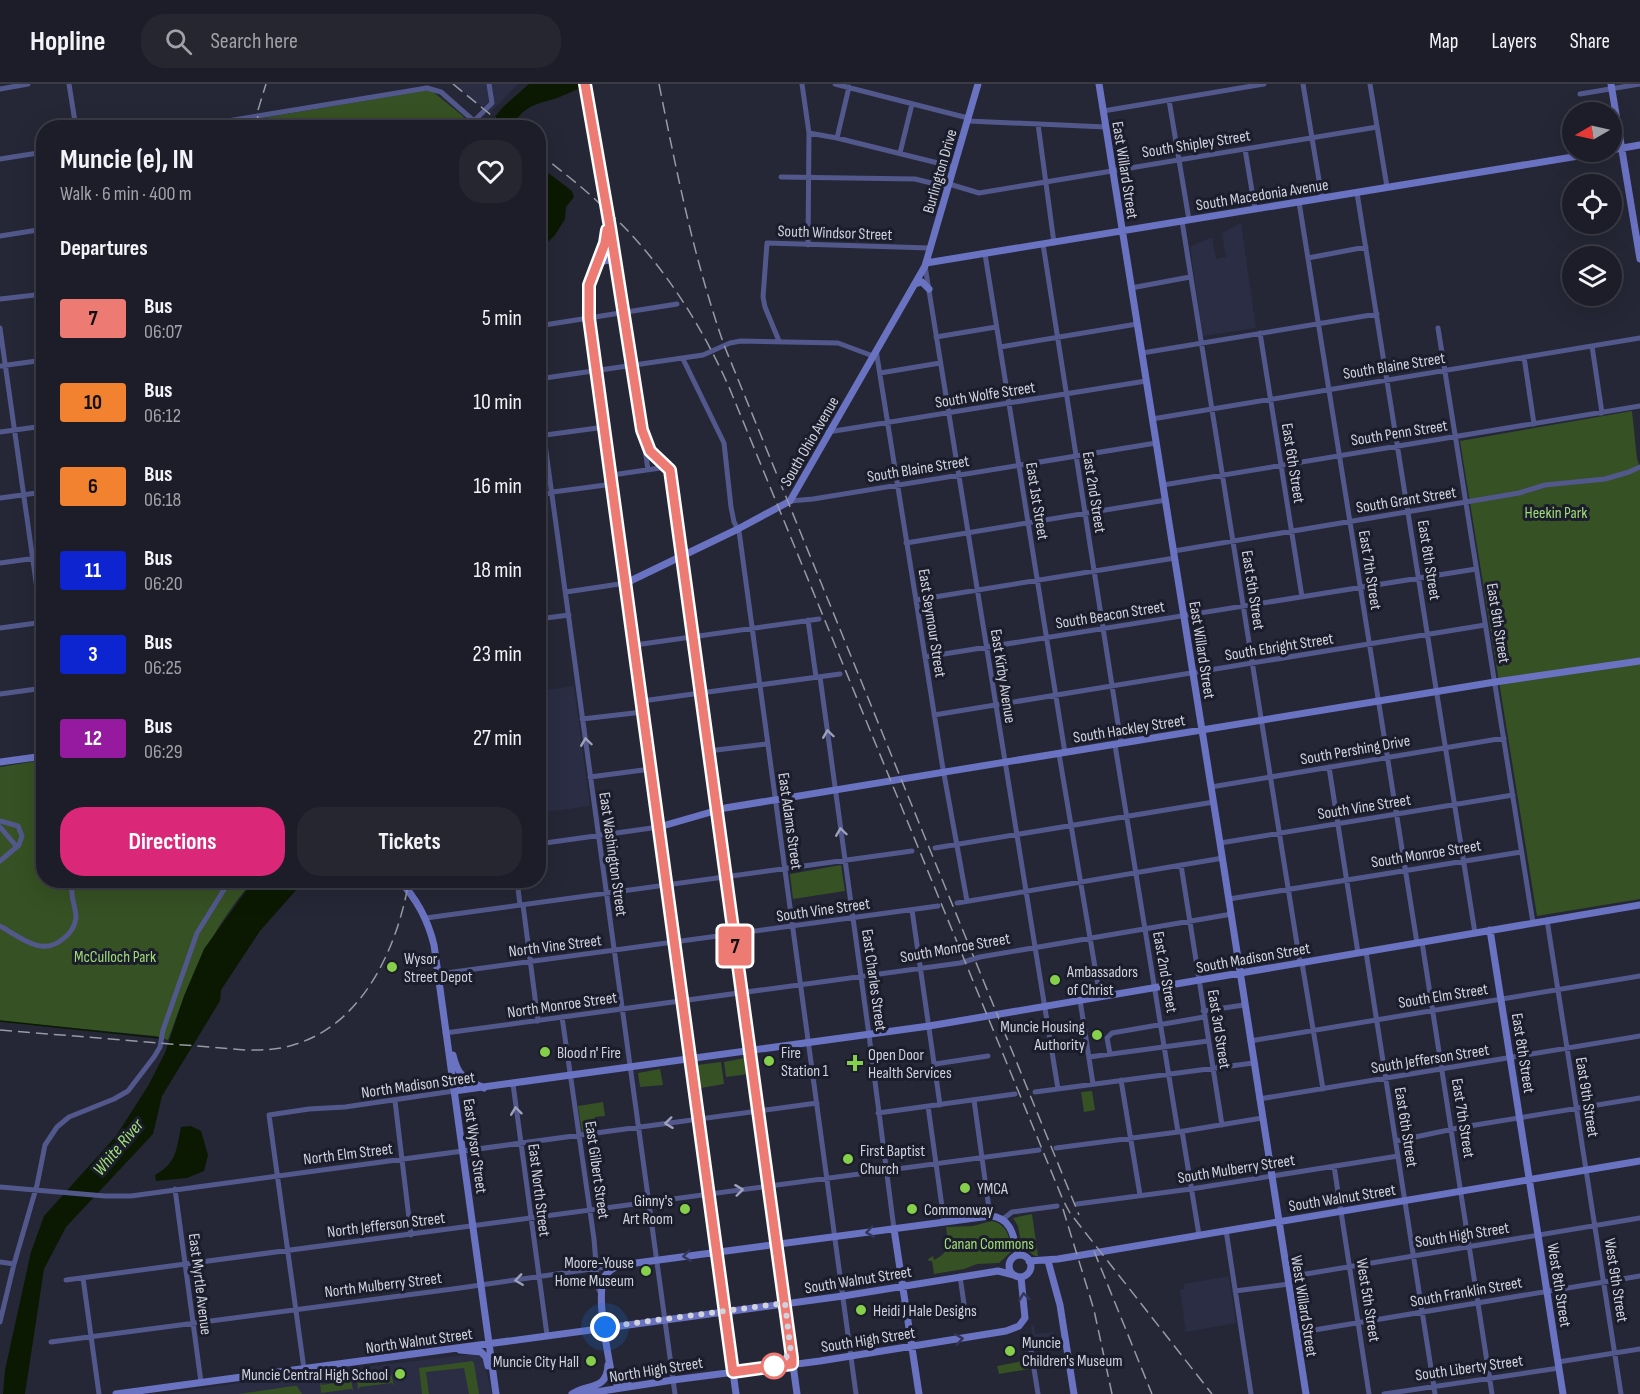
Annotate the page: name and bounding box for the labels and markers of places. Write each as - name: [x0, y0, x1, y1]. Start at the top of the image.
- place label: Wysor Street Depot: [404, 950, 473, 987]
- marker: Wysor Street Depot: [385, 960, 399, 974]
- place label: Ambassadors of Christ: [1066, 963, 1138, 1000]
- marker: Ambassadors of Christ: [1048, 973, 1062, 987]
- place label: Muncie Housing Authority: [1000, 1018, 1085, 1055]
- marker: Muncie Housing Authority: [1090, 1028, 1104, 1042]
- place label: Blood n' Fire: [557, 1044, 621, 1063]
- place label: Fire Station 1: [781, 1044, 829, 1081]
- marker: Blood n' Fire: [538, 1045, 552, 1059]
- place label: Open Door Health Services: [868, 1046, 952, 1083]
- marker: Fire Station 1: [762, 1054, 776, 1068]
- marker: Open Door Health Services: [846, 1054, 864, 1072]
- place label: First Baptist Church: [860, 1142, 925, 1179]
- marker: First Baptist Church: [841, 1152, 855, 1166]
- place label: YMCA: [977, 1180, 1008, 1199]
- marker: YMCA: [958, 1181, 972, 1195]
- place label: Ginny's Art Room: [622, 1192, 673, 1229]
- place label: Commonway: [924, 1201, 993, 1220]
- marker: Ginny's Art Room: [678, 1202, 692, 1216]
- marker: Commonway: [905, 1202, 919, 1216]
- place label: Moore-Youse Home Museum: [555, 1254, 634, 1291]
- marker: Moore-Youse Home Museum: [639, 1264, 653, 1278]
- place label: Heidi J Hale Designs: [873, 1302, 977, 1321]
- marker: Heidi J Hale Designs: [854, 1303, 868, 1317]
- place label: Muncie Children's Museum: [1022, 1334, 1122, 1371]
- marker: Muncie Children's Museum: [1003, 1344, 1017, 1358]
- place label: Muncie City Hall: [493, 1353, 579, 1372]
- unlabelled marker: [761, 1353, 787, 1379]
- marker: Muncie City Hall: [584, 1354, 598, 1368]
- place label: Muncie Central High School: [241, 1366, 388, 1385]
- marker: Muncie Central High School: [393, 1367, 407, 1381]

